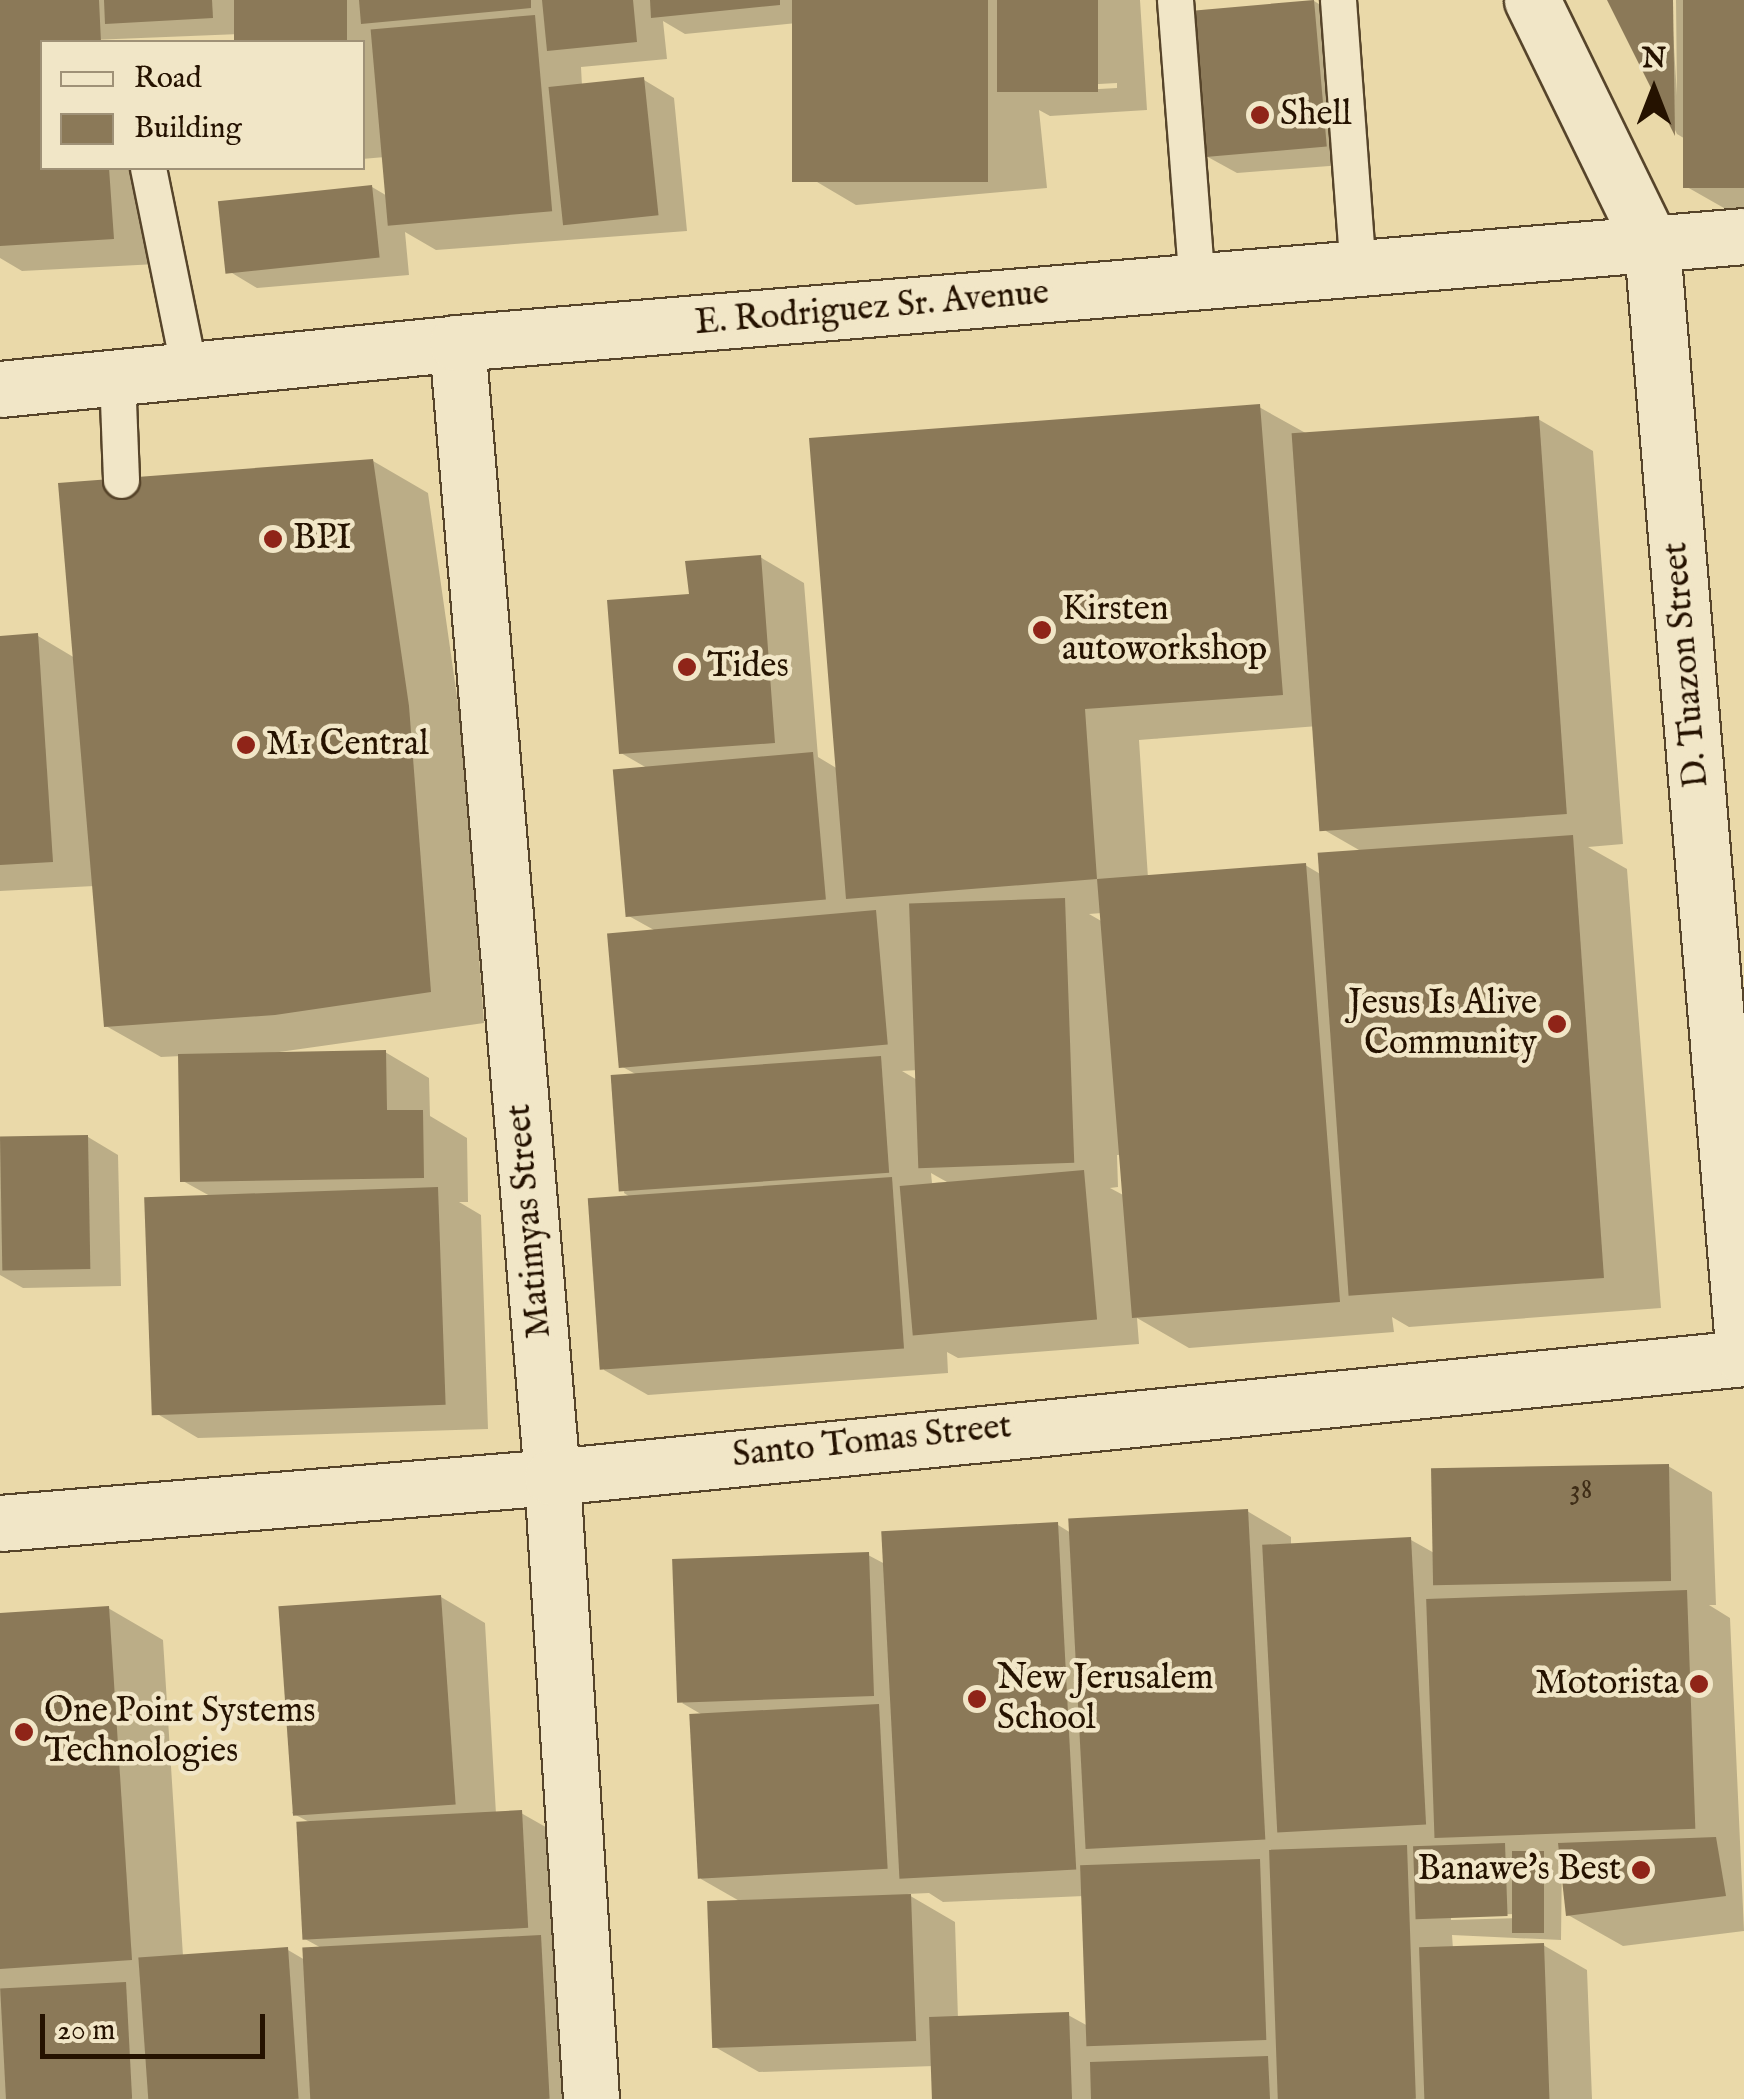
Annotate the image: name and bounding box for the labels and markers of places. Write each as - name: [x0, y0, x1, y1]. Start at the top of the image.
- place label: Shell: [1280, 94, 1352, 136]
- marker: Shell: [1249, 104, 1271, 126]
- place label: BPI: [293, 518, 351, 560]
- marker: BPI: [262, 528, 284, 550]
- place label: Kirsten autoworkshop: [1062, 589, 1267, 671]
- marker: Kirsten autoworkshop: [1031, 619, 1053, 641]
- place label: Tides: [707, 646, 789, 688]
- marker: Tides: [676, 656, 698, 678]
- place label: M1 Central: [266, 724, 429, 766]
- marker: M1 Central: [235, 734, 257, 756]
- place label: Jesus Is Alive Community: [1348, 983, 1537, 1065]
- marker: Jesus Is Alive Community: [1546, 1013, 1568, 1035]
- place label: New Jerusalem School: [997, 1658, 1213, 1740]
- place label: Motorista: [1535, 1663, 1679, 1705]
- marker: Motorista: [1688, 1673, 1710, 1695]
- marker: New Jerusalem School: [966, 1688, 988, 1710]
- place label: One Point Systems Technologies: [44, 1691, 316, 1773]
- marker: One Point Systems Technologies: [13, 1721, 35, 1743]
- place label: Banawe's Best: [1418, 1849, 1621, 1891]
- marker: Banawe's Best: [1630, 1859, 1652, 1881]

